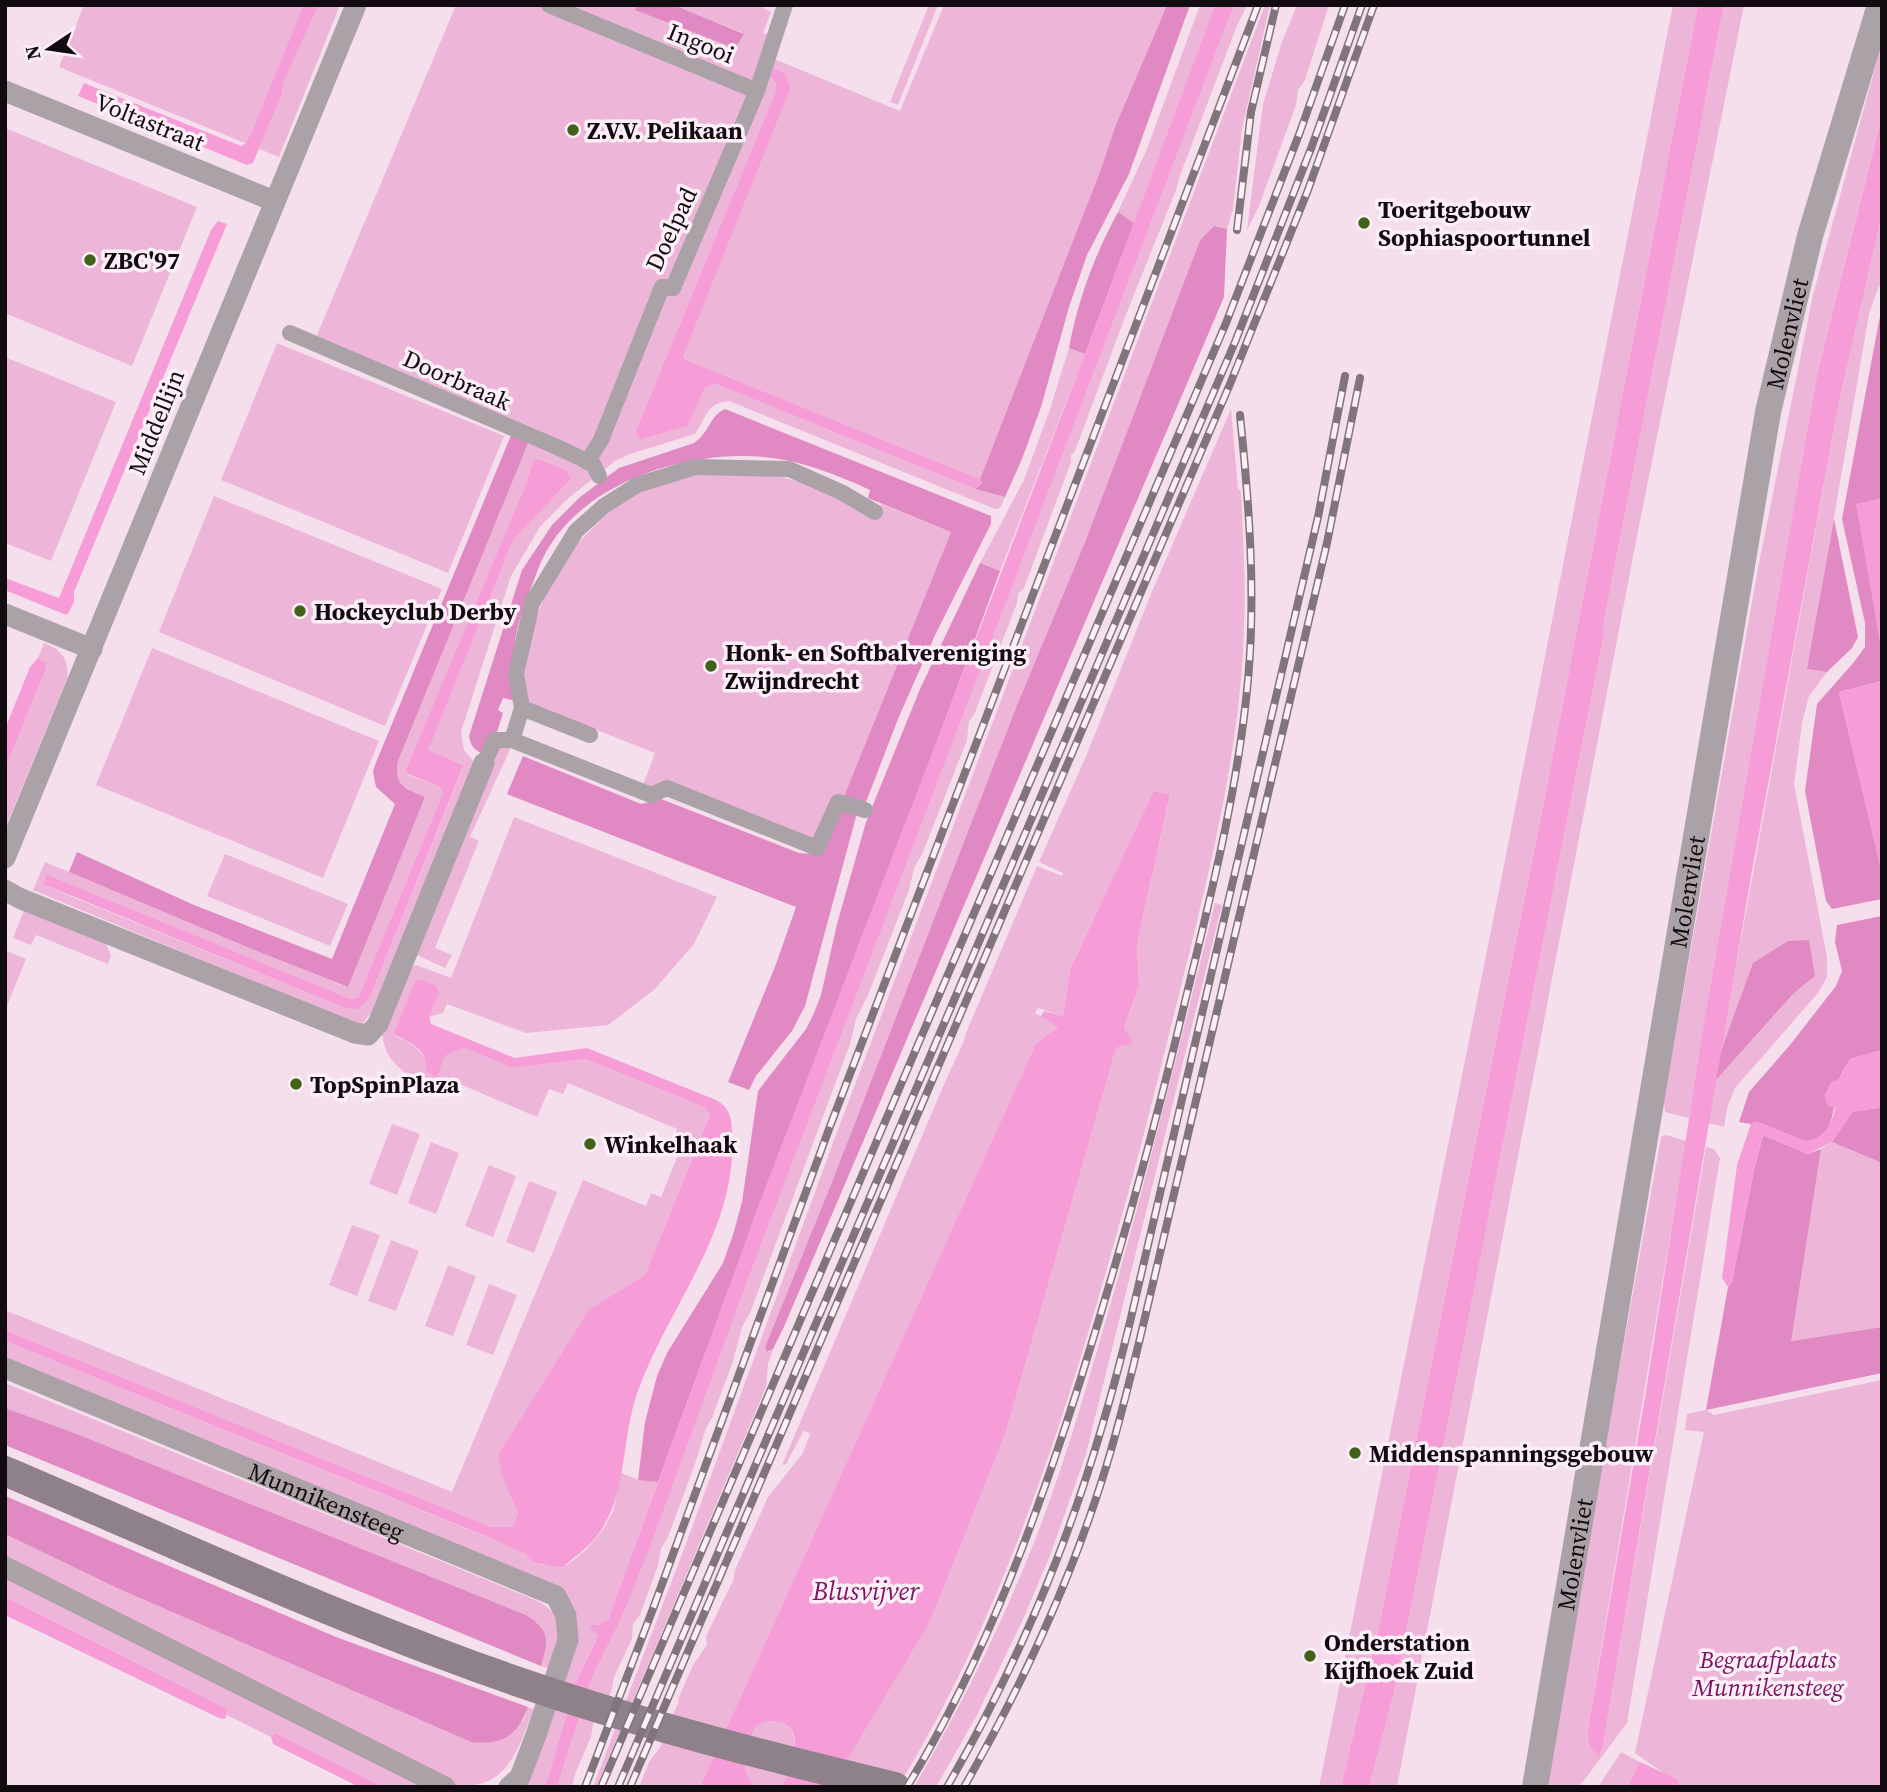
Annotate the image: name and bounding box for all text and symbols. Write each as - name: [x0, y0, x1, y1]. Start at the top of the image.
- north arrow: [14, 14, 84, 84]
- street label: Ingooi: [663, 15, 739, 71]
- text: N: [18, 43, 47, 62]
- street label: Voltastraat: [91, 85, 210, 159]
- place label: Z.V.V. Pelikaan: [587, 114, 743, 147]
- marker: Z.V.V. Pelikaan: [565, 122, 581, 138]
- street label: Doelpad: [637, 181, 705, 276]
- place label: Toeritgebouw Sophiaspoortunnel: [1378, 193, 1591, 254]
- marker: Toeritgebouw Sophiaspoortunnel: [1356, 215, 1372, 231]
- place label: ZBC'97: [104, 244, 180, 277]
- marker: ZBC'97: [82, 252, 98, 268]
- street label: Molenvliet: [1757, 275, 1816, 393]
- street label: Doorbraak: [398, 342, 517, 419]
- street label: Middellijn: [120, 365, 192, 479]
- place label: Hockeyclub Derby: [314, 595, 517, 628]
- marker: Hockeyclub Derby: [292, 603, 308, 619]
- place label: Honk- en Softbalvereniging Zwijndrecht: [725, 636, 1026, 697]
- marker: Honk- en Softbalvereniging Zwijndrecht: [703, 658, 719, 674]
- street label: Molenvliet: [1661, 833, 1712, 950]
- place label: TopSpinPlaza: [310, 1068, 460, 1101]
- marker: TopSpinPlaza: [288, 1076, 304, 1092]
- place label: Winkelhaak: [604, 1128, 738, 1161]
- marker: Winkelhaak: [582, 1136, 598, 1152]
- place label: Middenspanningsgebouw: [1369, 1437, 1654, 1470]
- marker: Middenspanningsgebouw: [1347, 1445, 1363, 1461]
- street label: Munnikensteeg: [244, 1454, 410, 1548]
- street label: Molenvliet: [1549, 1495, 1600, 1613]
- water label: Blusvijver: [812, 1573, 920, 1609]
- place label: Onderstation Kijfhoek Zuid: [1324, 1626, 1474, 1687]
- park label: Begraafplaats Munnikensteeg: [1691, 1643, 1845, 1704]
- marker: Onderstation Kijfhoek Zuid: [1302, 1648, 1318, 1664]

